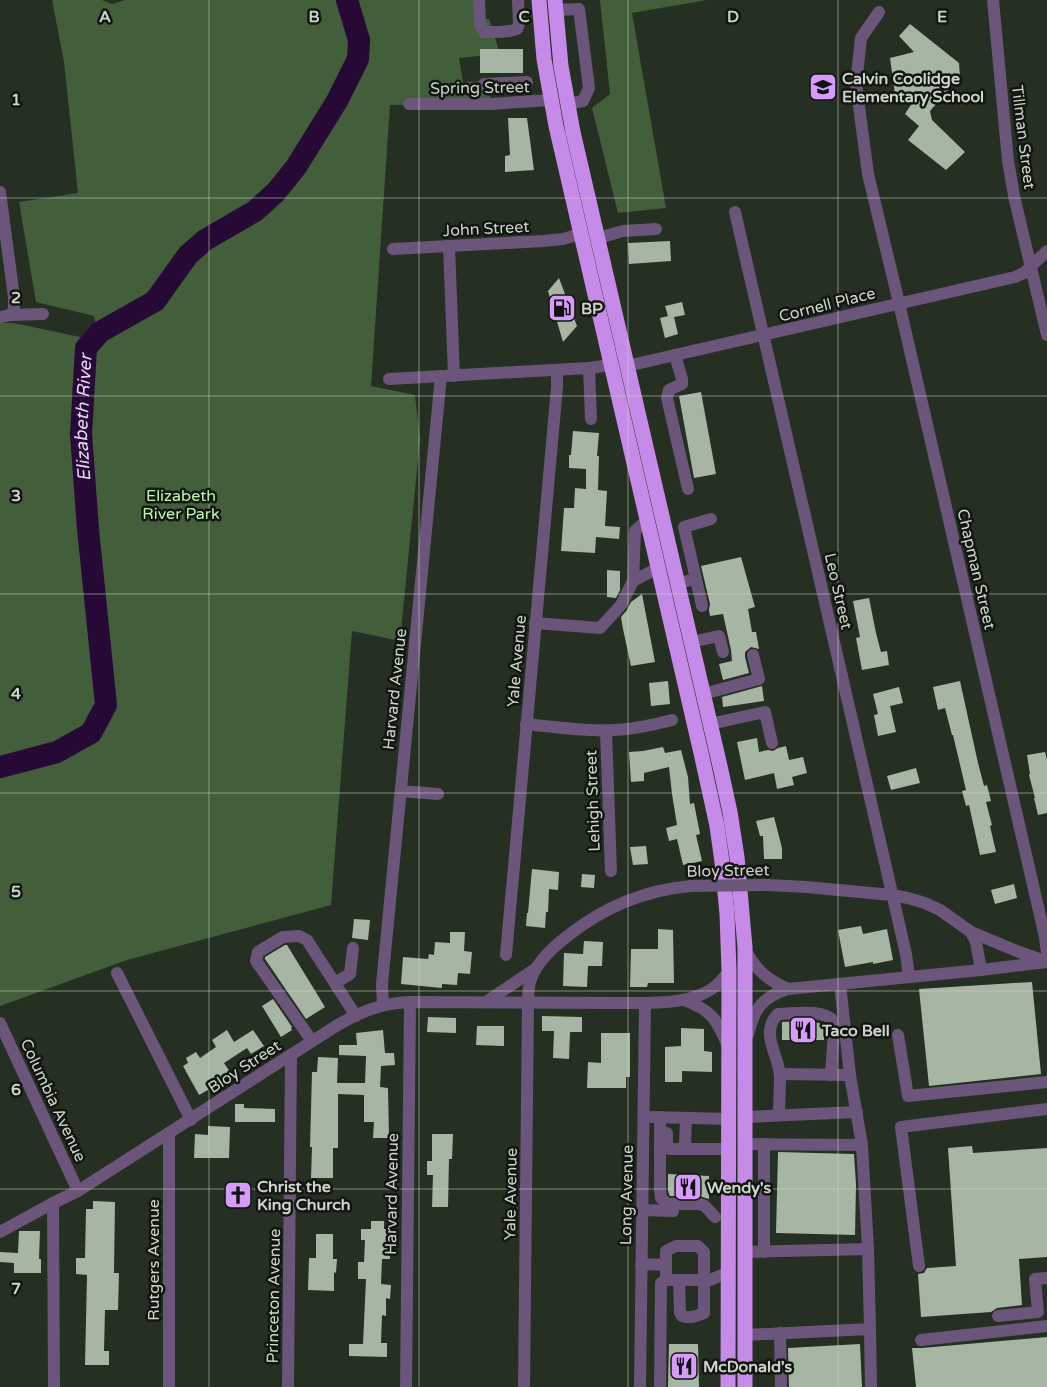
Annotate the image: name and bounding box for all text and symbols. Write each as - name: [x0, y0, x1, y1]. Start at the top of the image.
- text: A: [99, 7, 111, 27]
- text: B: [308, 7, 320, 27]
- text: C: [518, 7, 530, 27]
- text: D: [727, 7, 739, 27]
- text: E: [937, 7, 947, 27]
- place label: Calvin Coolidge Elementary School: [842, 69, 984, 107]
- school or university icon: Calvin Coolidge Elementary School: [808, 72, 838, 102]
- street label: Spring Street: [430, 77, 530, 99]
- street label: Tillman Street: [1007, 84, 1039, 190]
- text: 1: [11, 90, 21, 110]
- street label: John Street: [442, 217, 530, 241]
- street label: Cornell Place: [777, 283, 878, 327]
- text: 2: [11, 288, 21, 308]
- fuel station icon: BP: [547, 293, 577, 323]
- place label: BP: [581, 299, 603, 319]
- water label: Elizabeth River: [70, 351, 97, 482]
- text: 3: [11, 486, 21, 506]
- park label: Elizabeth River Park: [142, 486, 220, 524]
- street label: Chapman Street: [952, 507, 1000, 632]
- street label: Leo Street: [820, 551, 857, 631]
- street label: Yale Avenue: [503, 614, 531, 708]
- street label: Harvard Avenue: [379, 627, 411, 751]
- text: 4: [11, 684, 21, 704]
- street label: Lehigh Street: [581, 750, 605, 852]
- street label: Bloy Street: [686, 860, 770, 882]
- text: 5: [11, 882, 21, 902]
- restaurant icon: Taco Bell: [788, 1015, 818, 1045]
- place label: Taco Bell: [821, 1021, 890, 1041]
- street label: Columbia Avenue: [16, 1036, 90, 1165]
- street label: Bloy Street: [204, 1036, 285, 1098]
- text: 6: [11, 1080, 21, 1100]
- street label: Harvard Avenue: [381, 1133, 403, 1255]
- street label: Long Avenue: [616, 1145, 638, 1245]
- street label: Yale Avenue: [500, 1148, 522, 1240]
- restaurant icon: Wendy's: [673, 1172, 703, 1202]
- place label: Christ the King Church: [257, 1177, 350, 1215]
- place label: Wendy's: [707, 1178, 771, 1198]
- church icon: Christ the King Church: [223, 1180, 253, 1210]
- street label: Rutgers Avenue: [144, 1199, 164, 1321]
- street label: Princeton Avenue: [263, 1228, 285, 1364]
- text: 7: [11, 1279, 21, 1299]
- restaurant icon: McDonald's: [669, 1351, 699, 1381]
- place label: McDonald's: [703, 1357, 793, 1377]

